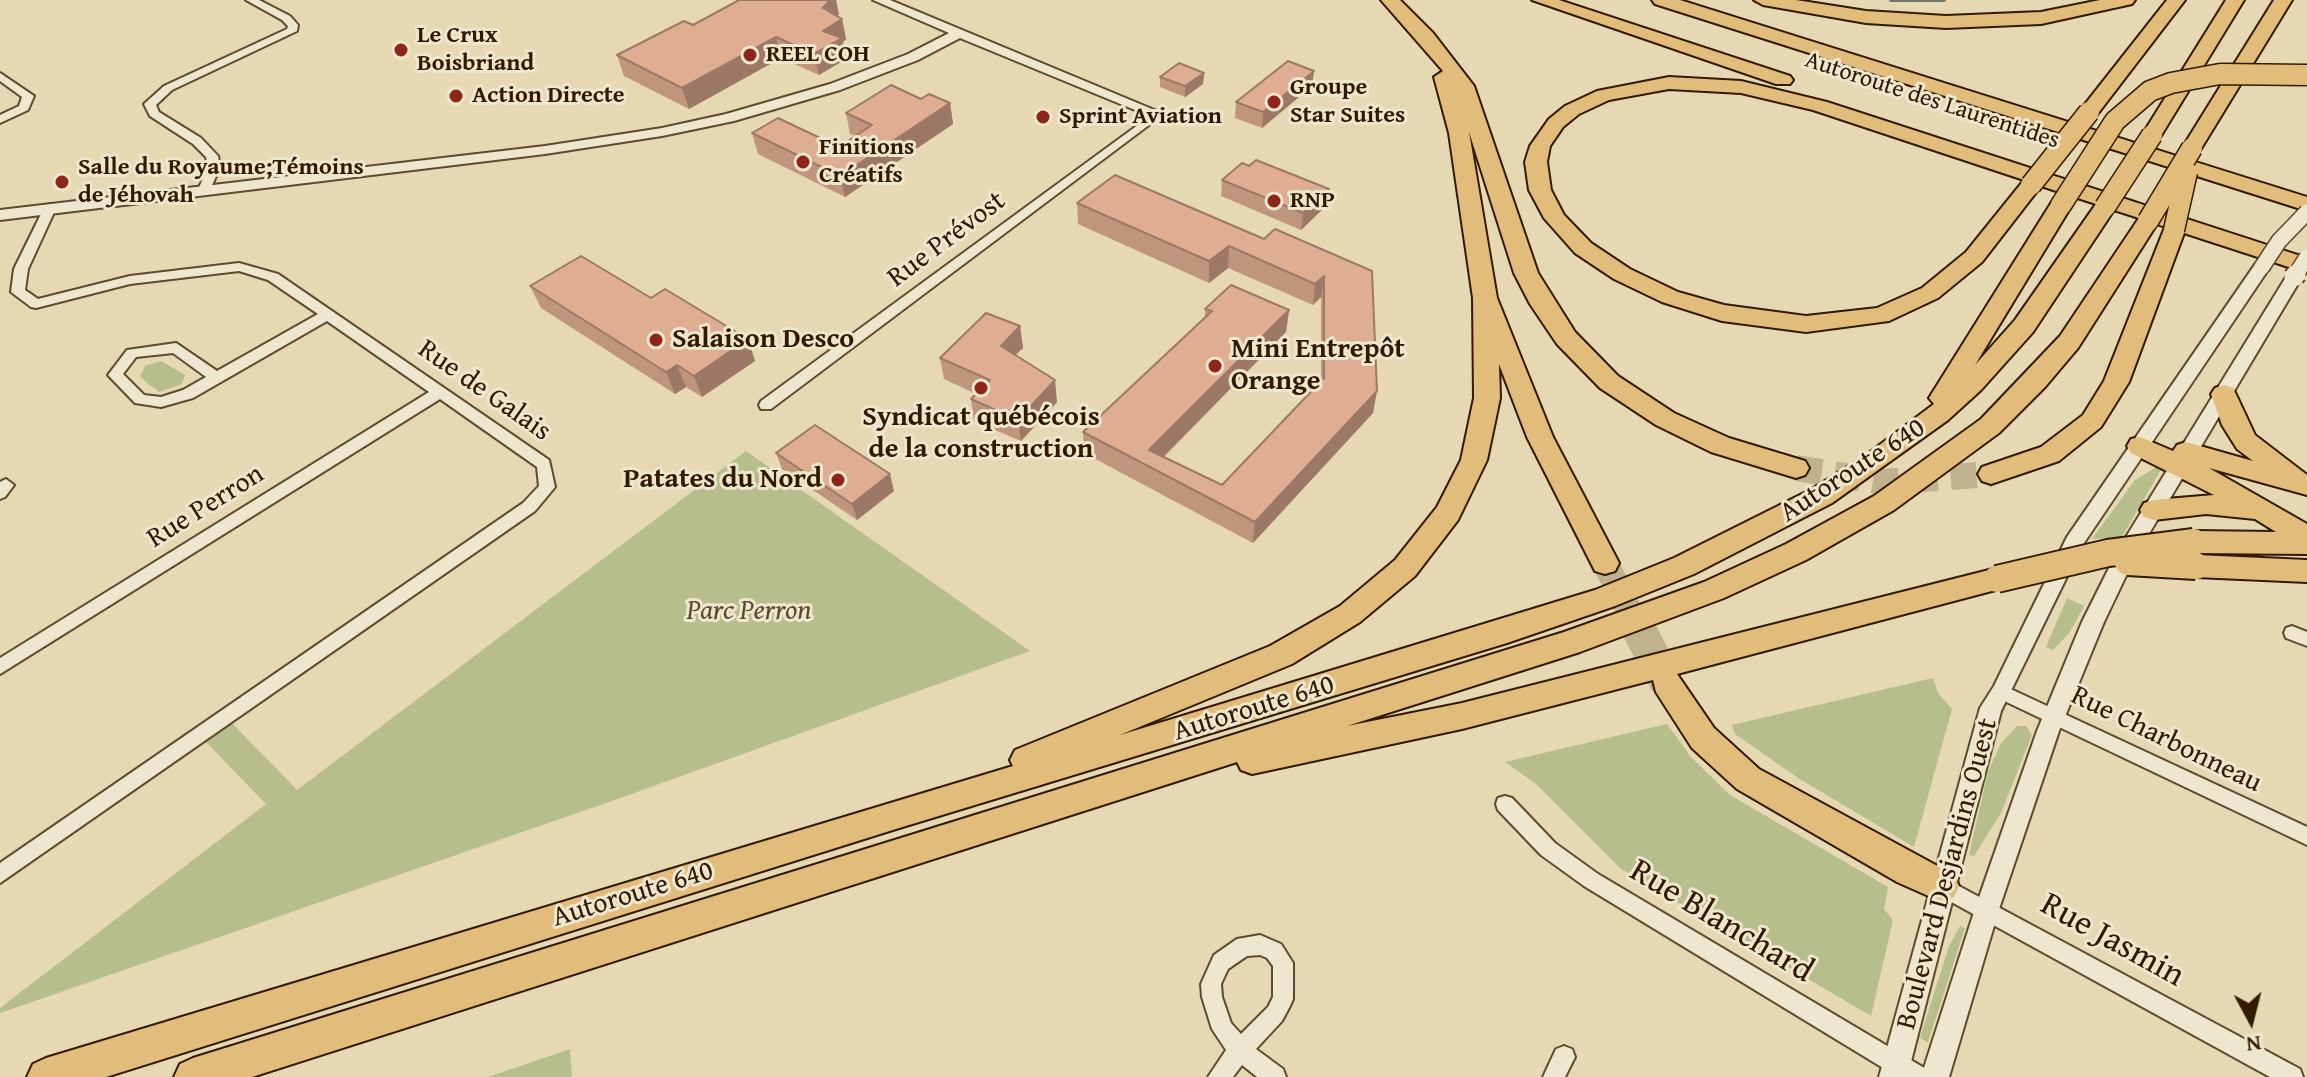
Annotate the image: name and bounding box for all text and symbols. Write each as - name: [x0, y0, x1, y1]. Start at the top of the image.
- place label: Le Crux Boisbriand: [417, 22, 534, 78]
- marker: Le Crux Boisbriand: [392, 41, 410, 59]
- place label: REEL COH: [766, 41, 870, 69]
- marker: REEL COH: [741, 46, 759, 64]
- street label: Autoroute des Laurentides: [1801, 46, 2063, 156]
- place label: Groupe Star Suites: [1290, 74, 1405, 130]
- place label: Action Directe: [472, 82, 625, 110]
- marker: Action Directe: [447, 87, 465, 105]
- marker: Groupe Star Suites: [1265, 93, 1283, 111]
- place label: Sprint Aviation: [1059, 103, 1222, 131]
- marker: Sprint Aviation: [1034, 108, 1052, 126]
- place label: Finitions Créatifs: [819, 134, 914, 190]
- marker: Finitions Créatifs: [794, 153, 812, 171]
- place label: Salle du Royaume;Témoins de Jéhovah: [78, 154, 364, 210]
- marker: Salle du Royaume;Témoins de Jéhovah: [53, 173, 71, 191]
- street label: Rue Prévost: [881, 185, 1013, 295]
- place label: RNP: [1290, 187, 1335, 215]
- marker: RNP: [1265, 192, 1283, 210]
- place label: Salaison Desco: [672, 323, 854, 357]
- marker: Salaison Desco: [647, 331, 665, 349]
- street label: Rue de Galais: [411, 333, 557, 449]
- place label: Mini Entrepôt Orange: [1231, 333, 1405, 399]
- marker: Mini Entrepôt Orange: [1206, 357, 1224, 375]
- marker: Syndicat québécois de la construction: [972, 379, 990, 397]
- place label: Syndicat québécois de la construction: [862, 401, 1100, 467]
- street label: Autoroute 640: [1774, 412, 1932, 530]
- street label: Rue Perron: [141, 458, 271, 556]
- place label: Patates du Nord: [623, 463, 822, 497]
- marker: Patates du Nord: [829, 471, 847, 489]
- park label: Parc Perron: [687, 595, 811, 629]
- street label: Autoroute 640: [1169, 669, 1339, 749]
- street label: Rue Charbonneau: [2065, 679, 2267, 801]
- street label: Boulevard Desjardins Ouest: [1890, 715, 2006, 1033]
- street label: Rue Blanchard: [1622, 851, 1820, 993]
- street label: Autoroute 640: [548, 855, 718, 935]
- street label: Rue Jasmin: [2033, 885, 2191, 997]
- north arrow: [2211, 981, 2291, 1061]
- text: N: [2245, 1028, 2263, 1062]

